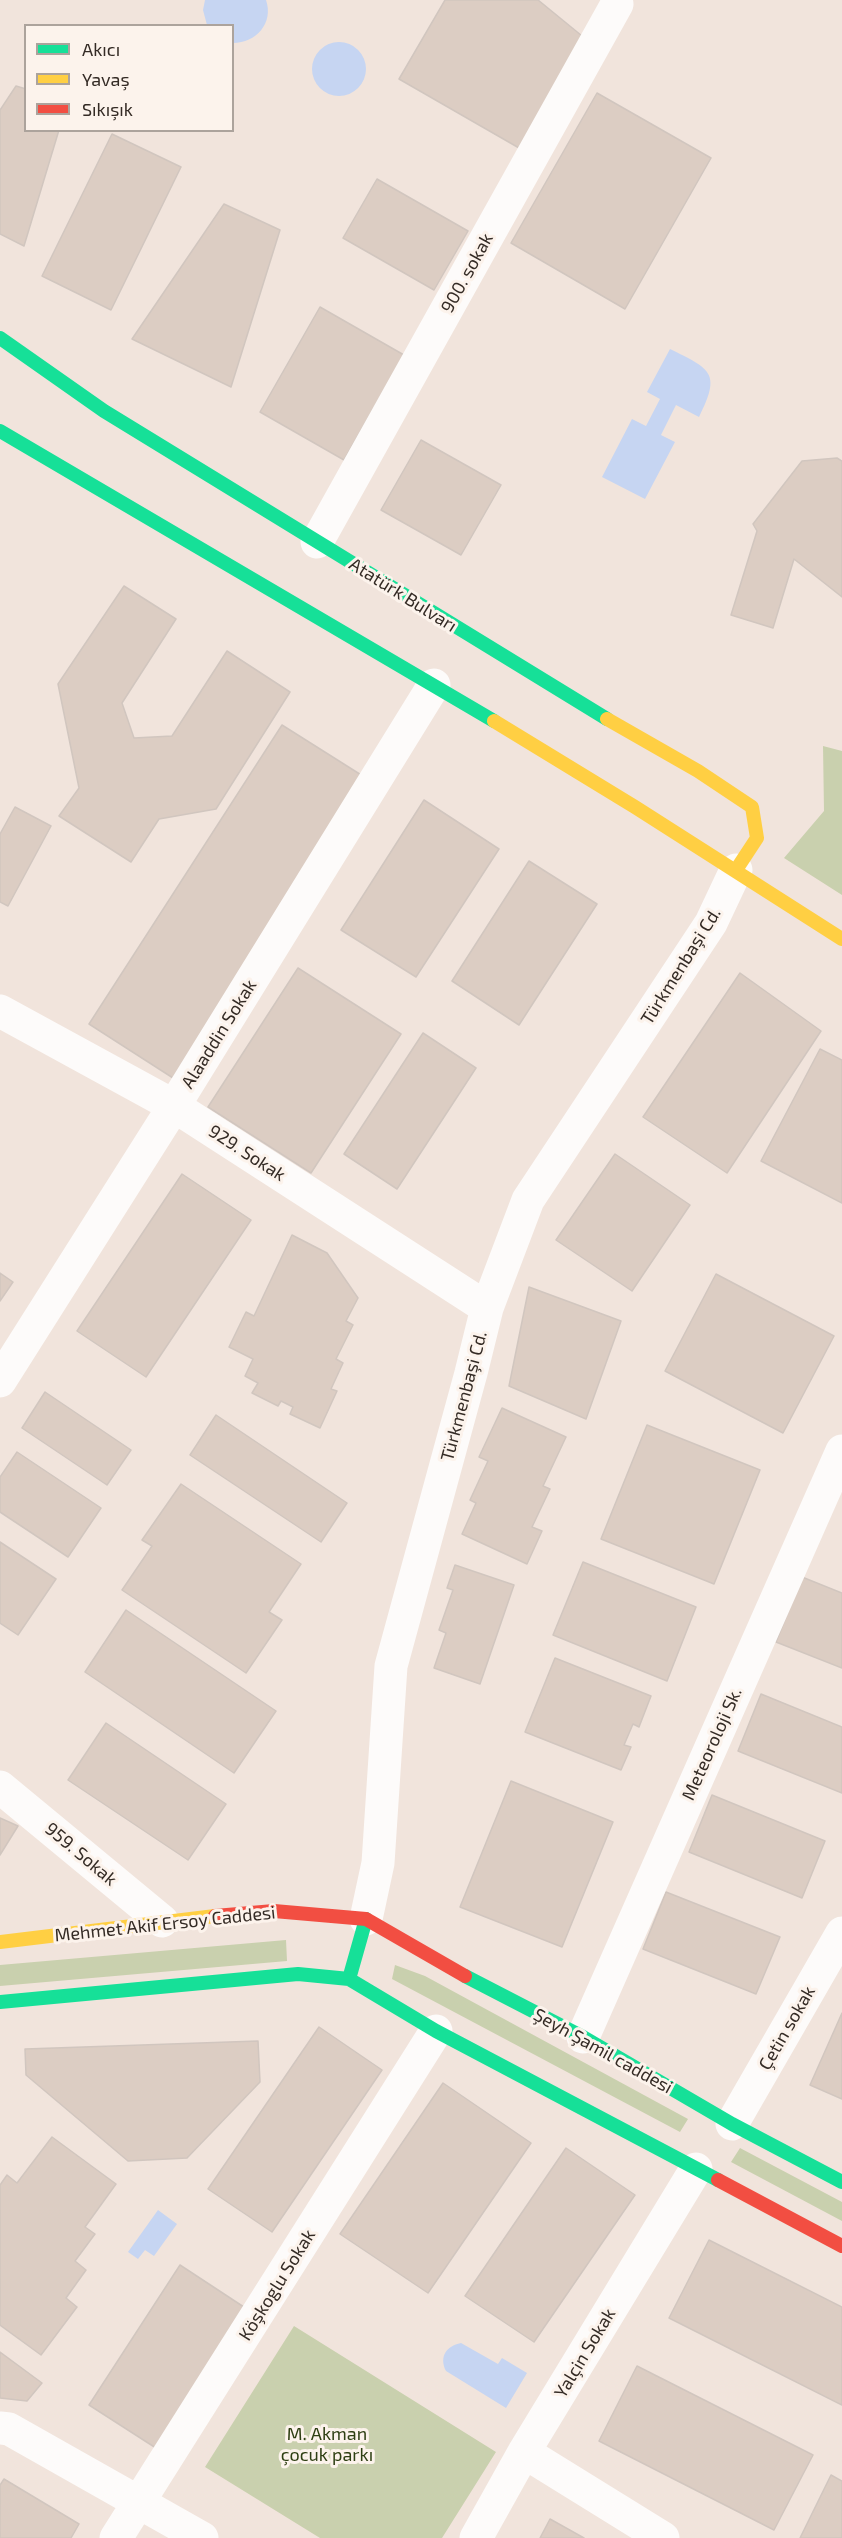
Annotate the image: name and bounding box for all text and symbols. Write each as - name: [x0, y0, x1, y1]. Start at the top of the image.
- legend: [24, 24, 234, 132]
- text: Akıcı: [82, 38, 120, 60]
- text: Yavaş: [82, 68, 130, 90]
- text: Sıkışık: [82, 98, 133, 120]
- street label: 900. sokak: [436, 229, 498, 317]
- street label: Atatürk Bulvarı: [345, 553, 461, 637]
- street label: Türkmenbaşi Cd.: [636, 904, 726, 1028]
- street label: Alaaddin Sokak: [177, 976, 261, 1092]
- street label: 929. Sokak: [204, 1120, 290, 1186]
- street label: Türkmenbaşi Cd.: [436, 1329, 492, 1463]
- street label: Meteoroloji Sk.: [677, 1684, 747, 1804]
- street label: 959. Sokak: [41, 1818, 121, 1890]
- street label: Mehmet Akif Ersoy Caddesi: [53, 1902, 277, 1946]
- street label: Çetin sokak: [754, 1982, 820, 2074]
- street label: Şeyh Şamil caddesi: [530, 2004, 676, 2098]
- street label: Köşkoglu Sokak: [234, 2225, 320, 2345]
- street label: Yalçin Sokak: [550, 2304, 620, 2402]
- park label: M. Akman çocuk parkı: [281, 2423, 373, 2466]

